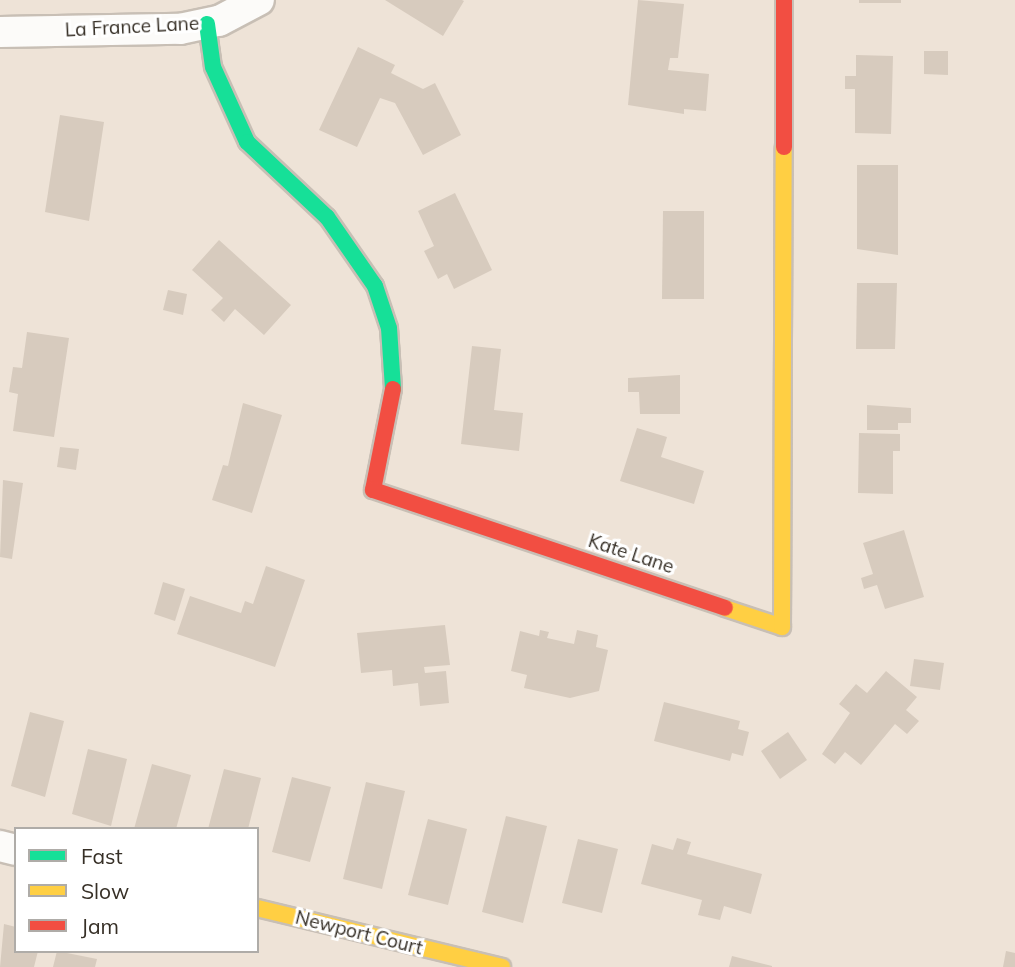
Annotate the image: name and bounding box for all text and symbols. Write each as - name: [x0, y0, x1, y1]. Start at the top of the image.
- street label: La France Lane: [64, 12, 200, 42]
- street label: Kate Lane: [585, 529, 677, 579]
- legend: [14, 827, 259, 953]
- text: Fast: [81, 843, 123, 869]
- text: Slow: [81, 878, 129, 904]
- street label: Newport Court: [293, 906, 425, 960]
- text: Jam: [81, 913, 119, 939]

